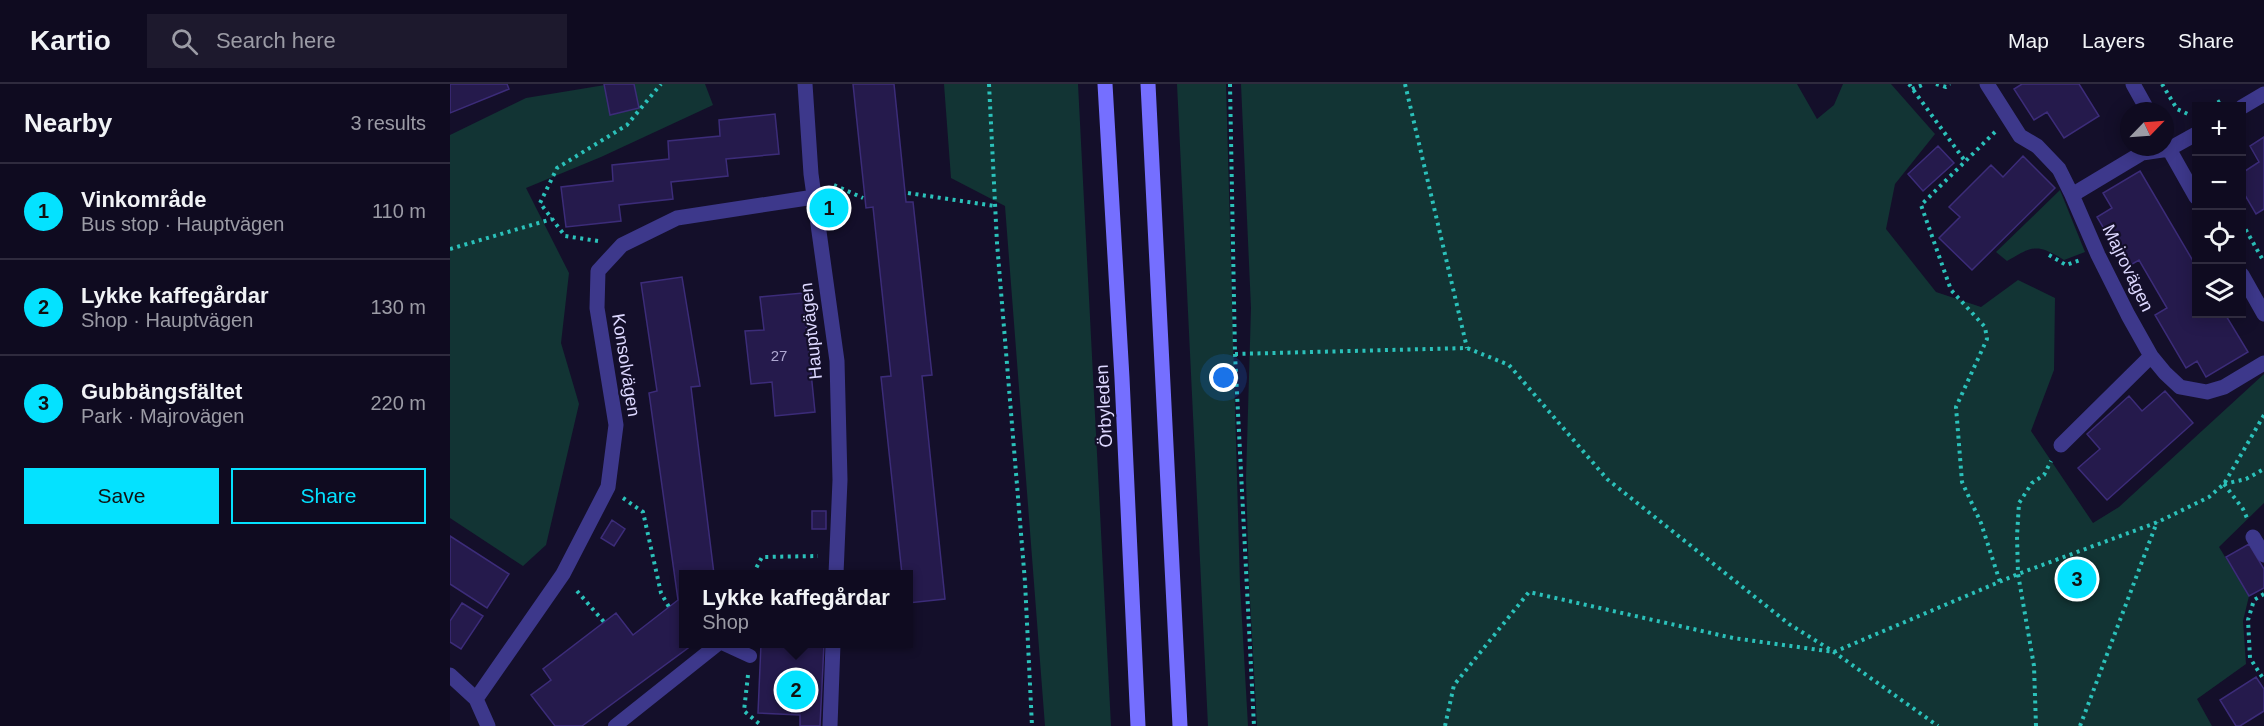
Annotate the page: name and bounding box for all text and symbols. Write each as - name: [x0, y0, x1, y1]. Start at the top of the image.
- search box: [147, 14, 567, 68]
- text: Kartio: [30, 25, 111, 56]
- icon: search: [168, 25, 201, 58]
- text: Search here: [216, 28, 336, 53]
- text: Map: [2008, 29, 2049, 52]
- text: Layers: [2082, 29, 2145, 52]
- text: Share: [2178, 29, 2234, 52]
- north arrow: [2120, 102, 2174, 156]
- map controls: [2192, 102, 2246, 318]
- button: +: [2192, 102, 2246, 156]
- text: Nearby: [24, 108, 112, 138]
- text: 3 results: [350, 112, 426, 134]
- button: −: [2192, 156, 2246, 210]
- pin: 1: [810, 186, 848, 230]
- text: Vinkområde: [81, 187, 207, 212]
- text: 1: [38, 200, 49, 222]
- text: 110 m: [372, 200, 426, 222]
- button: locate: [2192, 210, 2246, 264]
- text: Bus stop · Hauptvägen: [81, 213, 284, 235]
- street label: Majrovägen: [2098, 221, 2158, 315]
- button: layers: [2192, 264, 2246, 318]
- street label: Hauptvägen: [796, 282, 826, 380]
- text: Lykke kaffegårdar: [81, 283, 269, 308]
- text: 2: [38, 296, 49, 318]
- text: 130 m: [370, 296, 426, 318]
- text: Shop · Hauptvägen: [81, 309, 253, 331]
- street label: Konsolvägen: [608, 312, 644, 418]
- house number: 27: [771, 347, 787, 364]
- your location: [1209, 363, 1238, 392]
- street label: Örbyleden: [1092, 364, 1116, 448]
- text: Gubbängsfältet: [81, 379, 242, 404]
- text: 3: [38, 392, 49, 414]
- text: 220 m: [370, 392, 426, 414]
- text: Park · Majrovägen: [81, 405, 244, 427]
- button: Save: [24, 468, 219, 524]
- button: Share: [231, 468, 426, 524]
- pin: 3: [2058, 556, 2096, 602]
- popup: [679, 570, 913, 648]
- text: Lykke kaffegårdar: [702, 585, 890, 610]
- text: Shop: [702, 611, 749, 633]
- pin: 2: [776, 668, 816, 712]

